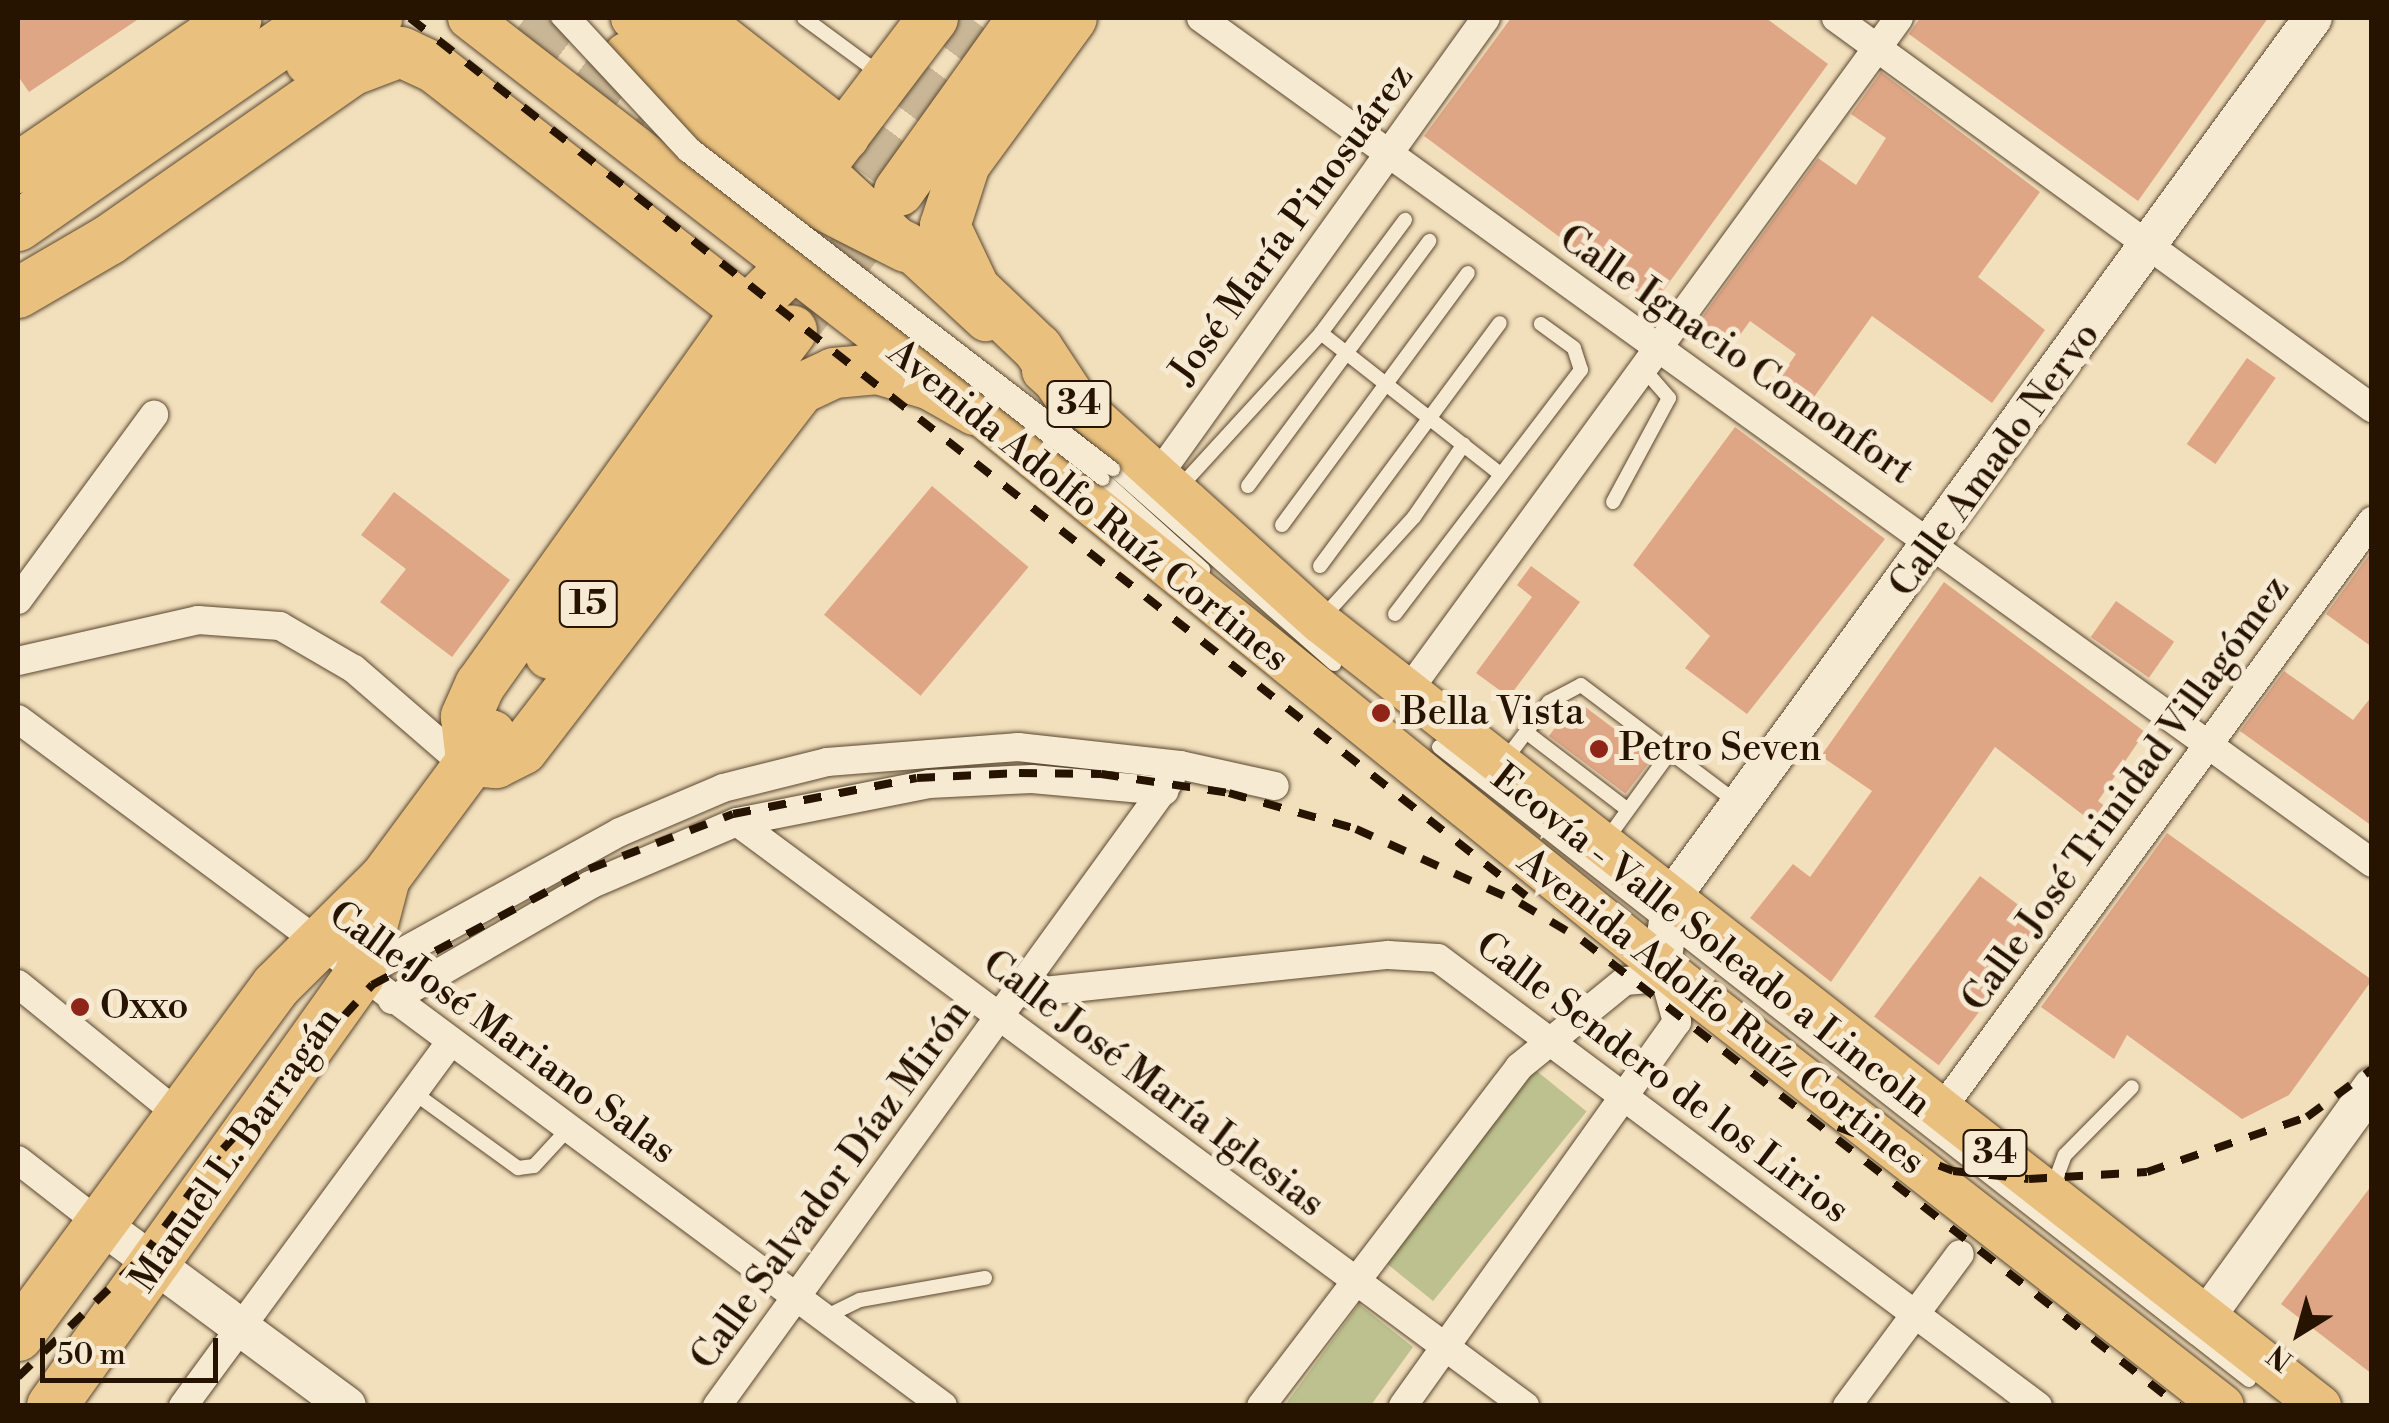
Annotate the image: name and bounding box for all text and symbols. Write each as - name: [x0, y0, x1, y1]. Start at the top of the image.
- street label: José María Pinosuárez: [1161, 55, 1423, 393]
- street label: Calle Ignacio Comonfort: [1550, 215, 1922, 495]
- street label: Calle Amado Nervo: [1880, 314, 2110, 606]
- street label: Avenida Adolfo Ruíz Cortines: [878, 330, 1298, 682]
- road number: 34: [1044, 374, 1114, 434]
- street label: Calle José Trinidad Villagómez: [1953, 567, 2299, 1021]
- road number: 15: [558, 574, 618, 634]
- place label: Bella Vista: [1401, 690, 1584, 736]
- marker: Bella Vista: [1370, 702, 1392, 724]
- place label: Petro Seven: [1619, 726, 1821, 772]
- marker: Petro Seven: [1588, 738, 1610, 760]
- street label: Ecovía - Valle Soleado a Lincoln: [1482, 755, 1940, 1127]
- street label: Avenida Adolfo Ruíz Cortines: [1509, 839, 1933, 1185]
- street label: Calle José Mariano Salas: [320, 892, 684, 1174]
- street label: Calle Sendero de los Lirios: [1466, 923, 1858, 1233]
- street label: Calle José María Iglesias: [973, 941, 1333, 1227]
- place label: Oxxo: [100, 984, 189, 1030]
- street label: Calle Salvador Díaz Mirón: [681, 991, 981, 1379]
- marker: Oxxo: [69, 996, 91, 1018]
- street label: Manuel L. Barragán: [121, 999, 351, 1301]
- road number: 34: [1960, 1123, 2030, 1183]
- north arrow: [2249, 1283, 2349, 1383]
- scale bar: [45, 1318, 222, 1380]
- text: 50 m: [57, 1336, 126, 1374]
- text: N: [2261, 1337, 2300, 1378]

